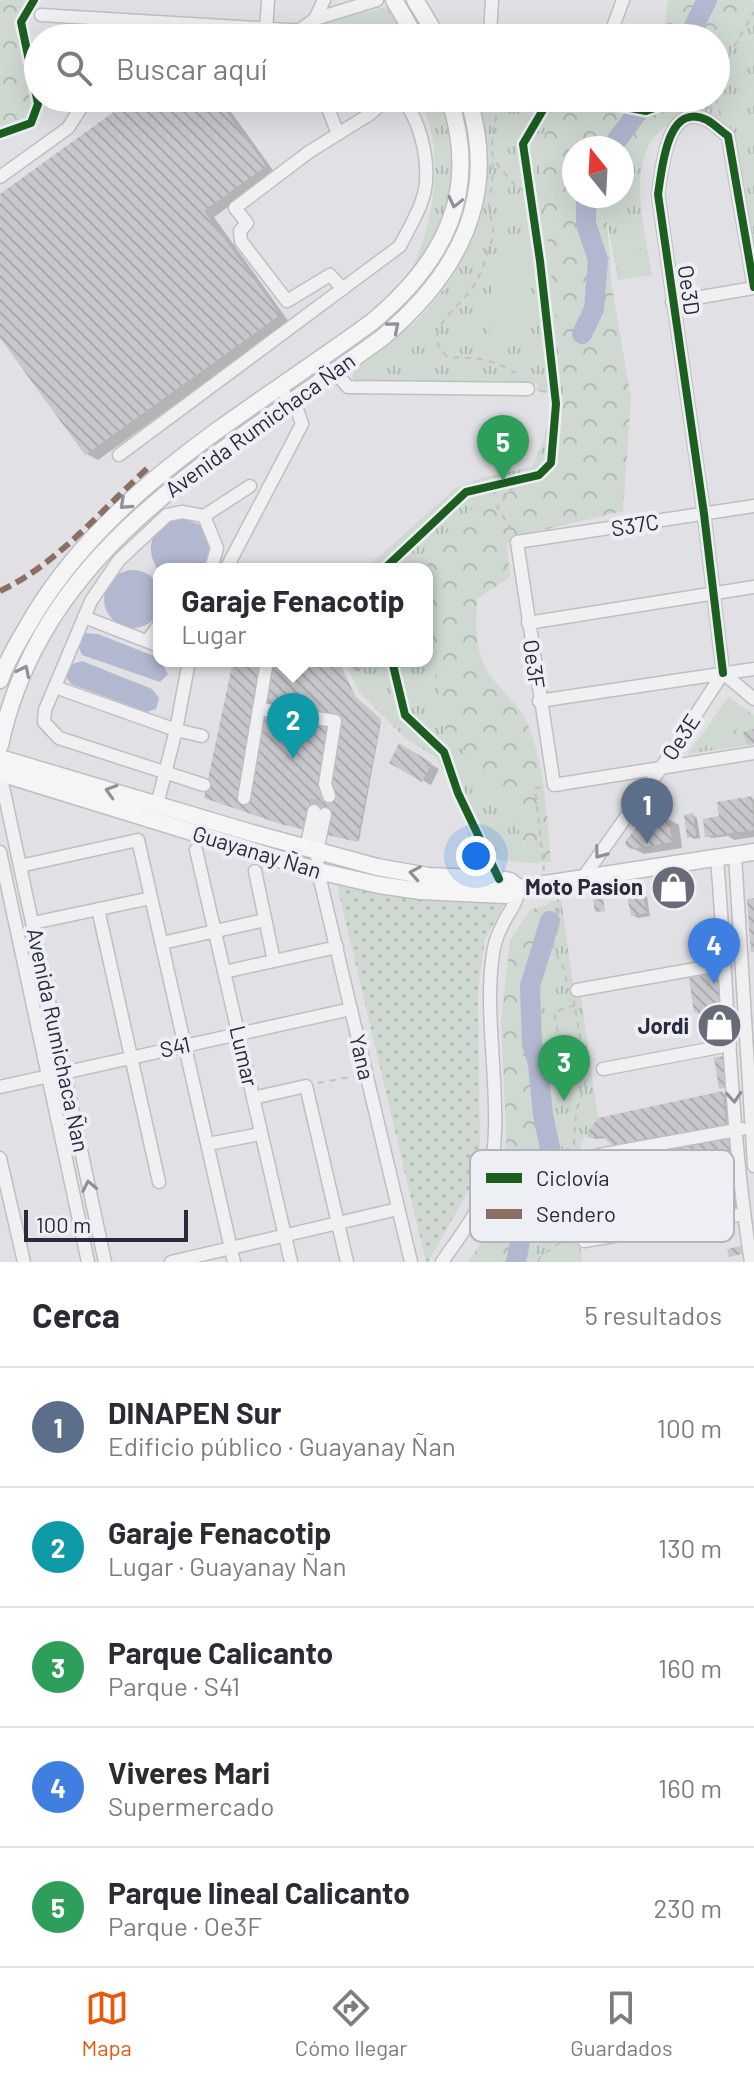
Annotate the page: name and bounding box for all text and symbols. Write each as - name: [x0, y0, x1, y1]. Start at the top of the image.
- search box: [24, 24, 730, 112]
- icon: search: [52, 46, 96, 90]
- text: Buscar aquí: [116, 50, 267, 86]
- north arrow: [562, 136, 634, 208]
- one-way arrow: [447, 195, 464, 209]
- street label: Oe3D: [674, 263, 706, 317]
- one-way arrow: [385, 322, 399, 337]
- street label: Avenida Rumichaca Ñan: [159, 347, 359, 502]
- pin: 5: [477, 415, 529, 481]
- one-way arrow: [120, 494, 135, 508]
- street label: S37C: [609, 507, 661, 541]
- popup: [153, 563, 433, 667]
- text: Garaje Fenacotip: [181, 582, 405, 618]
- text: Lugar: [181, 618, 247, 649]
- street label: Oe3F: [519, 638, 551, 691]
- one-way arrow: [14, 665, 30, 679]
- pin: 2: [267, 693, 319, 759]
- street label: Oe3E: [656, 708, 705, 765]
- pin: 1: [621, 778, 673, 844]
- one-way arrow: [104, 784, 118, 800]
- street label: Guayanay Ñan: [190, 819, 325, 883]
- your location: [456, 836, 496, 876]
- one-way arrow: [595, 845, 610, 859]
- shop icon: Moto Pasion: [650, 863, 698, 911]
- one-way arrow: [409, 866, 422, 883]
- place label: Moto Pasion: [525, 873, 643, 899]
- pin: 4: [688, 918, 740, 984]
- street label: Avenida Rumichaca Ñan: [23, 925, 95, 1154]
- shop icon: Jordi: [696, 1002, 744, 1050]
- place label: Jordi: [638, 1012, 689, 1038]
- street label: Lumar: [225, 1023, 265, 1089]
- street label: S41: [157, 1030, 192, 1062]
- street label: Yana: [345, 1032, 381, 1082]
- pin: 3: [538, 1035, 590, 1101]
- one-way arrow: [725, 1091, 742, 1104]
- legend: [470, 1150, 734, 1242]
- text: Ciclovía: [536, 1164, 609, 1190]
- one-way arrow: [82, 1179, 99, 1192]
- text: Sendero: [536, 1200, 616, 1226]
- scale bar: [24, 1206, 188, 1242]
- text: 100 m: [36, 1211, 91, 1237]
- text: Cerca: [32, 1294, 120, 1335]
- text: 5 resultados: [584, 1299, 722, 1330]
- text: DINAPEN Sur: [108, 1394, 282, 1430]
- text: 1: [53, 1412, 63, 1443]
- text: 100 m: [657, 1412, 722, 1443]
- text: Edificio público · Guayanay Ñan: [108, 1430, 456, 1461]
- text: Garaje Fenacotip: [108, 1514, 331, 1550]
- text: 2: [51, 1532, 65, 1563]
- text: 130 m: [658, 1532, 722, 1563]
- text: Lugar · Guayanay Ñan: [108, 1550, 346, 1581]
- text: Parque Calicanto: [108, 1634, 333, 1670]
- text: 3: [51, 1652, 65, 1683]
- text: 160 m: [658, 1652, 722, 1683]
- text: Parque · S41: [108, 1670, 240, 1701]
- text: Viveres Mari: [108, 1754, 270, 1790]
- text: 4: [50, 1772, 66, 1803]
- text: 160 m: [658, 1772, 722, 1803]
- text: Supermercado: [108, 1790, 274, 1821]
- text: Parque lineal Calicanto: [108, 1874, 410, 1910]
- text: 5: [51, 1892, 65, 1923]
- text: 230 m: [653, 1892, 722, 1923]
- text: Parque · Oe3F: [108, 1910, 262, 1941]
- tab: Mapa: [81, 1986, 132, 2060]
- tab: Cómo llegar: [295, 1986, 407, 2060]
- tab: Guardados: [570, 1986, 673, 2060]

